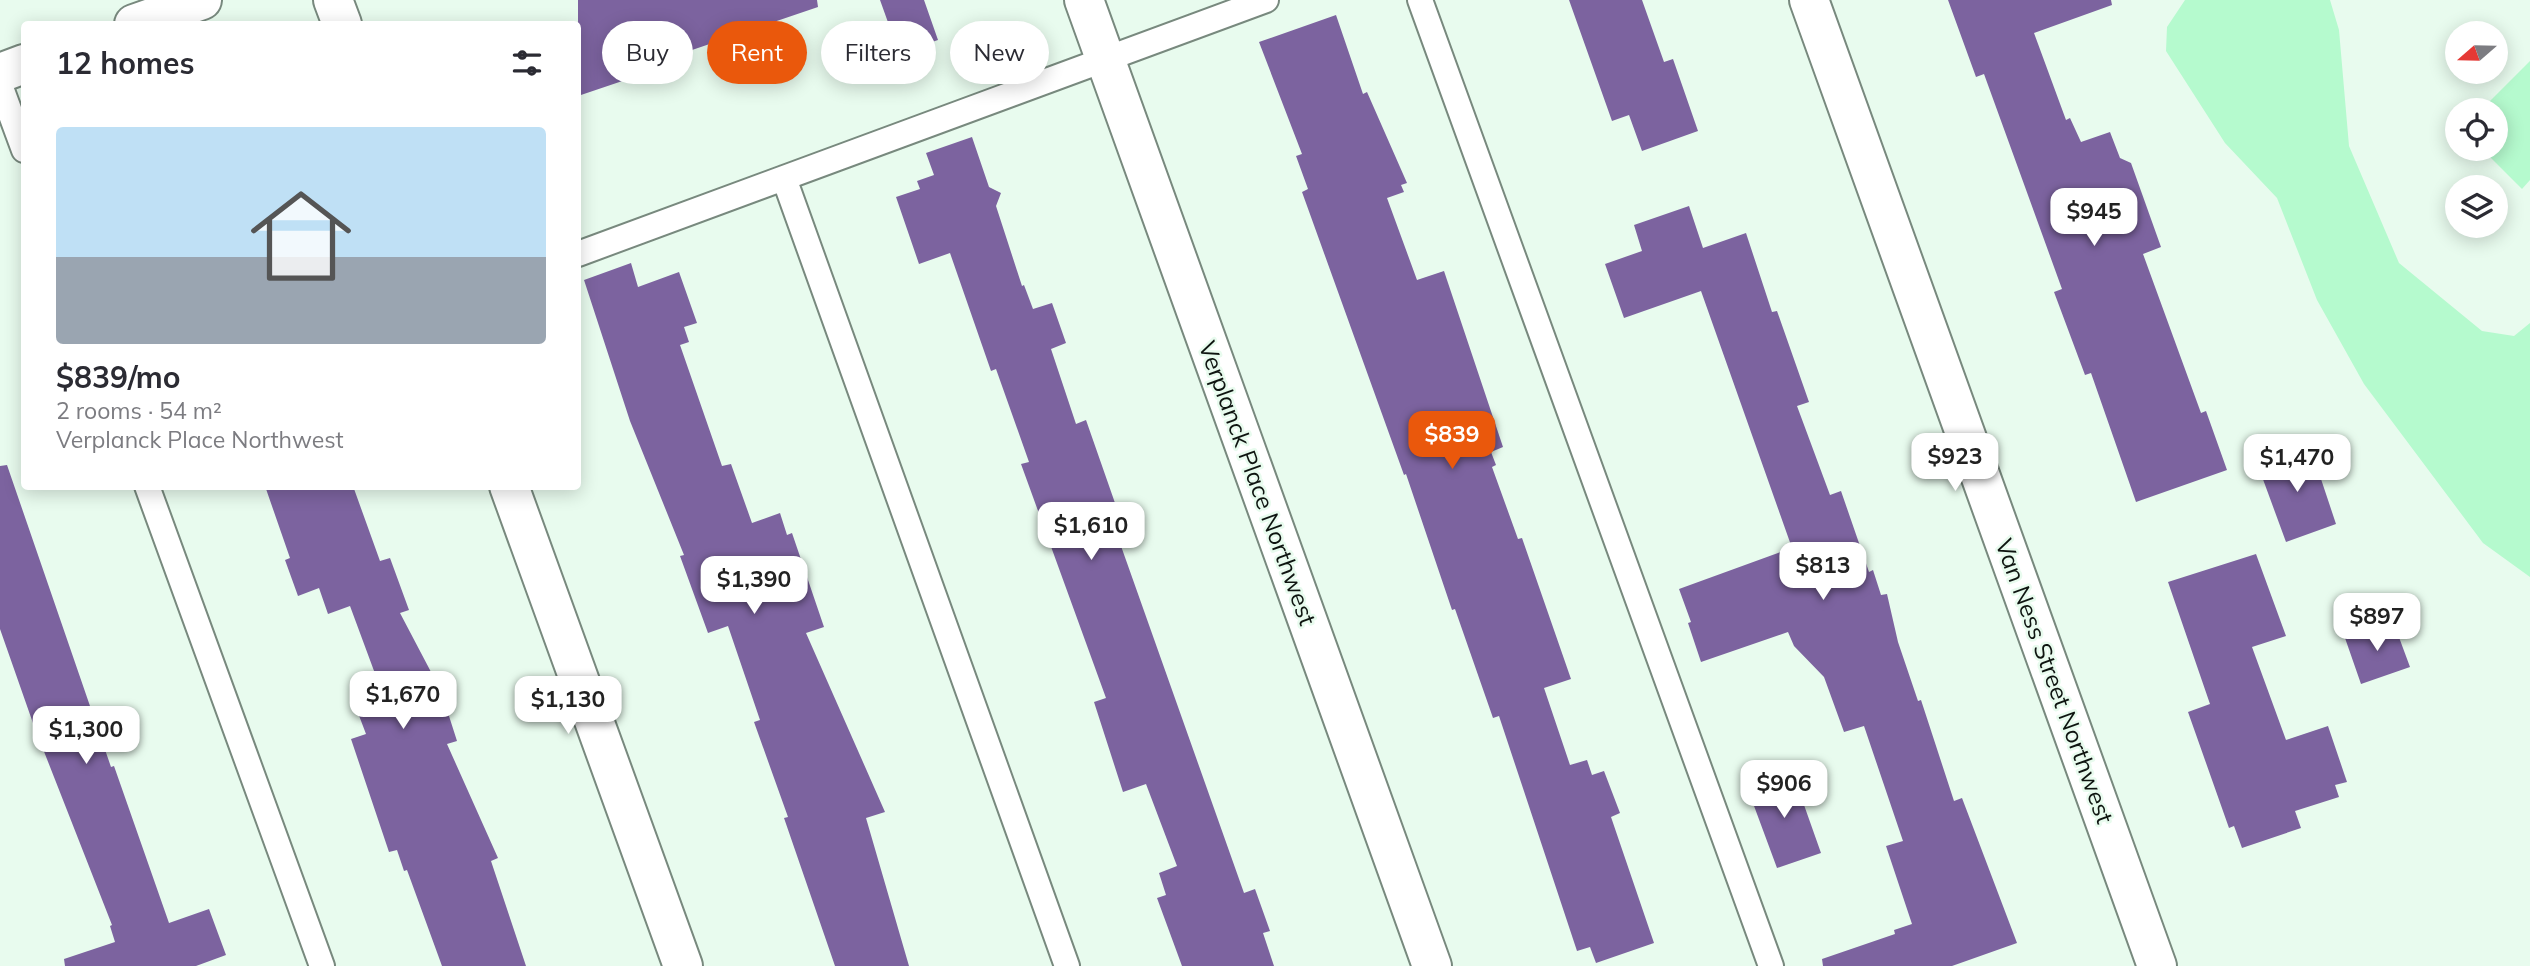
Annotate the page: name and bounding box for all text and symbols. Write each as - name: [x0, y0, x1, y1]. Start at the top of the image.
- chip: Buy: [602, 21, 693, 84]
- chip: Rent: [707, 21, 807, 84]
- chip: Filters: [821, 21, 936, 84]
- chip: New: [950, 21, 1049, 84]
- north arrow: [2445, 21, 2508, 84]
- map controls: [2445, 21, 2508, 238]
- text: 12 homes: [56, 44, 195, 82]
- icon: filters: [508, 44, 546, 82]
- button: locate: [2445, 98, 2508, 161]
- icon: home: [238, 173, 364, 299]
- button: layers: [2445, 175, 2508, 238]
- pin: $945: [2053, 188, 2135, 248]
- text: $945: [2066, 196, 2122, 225]
- street label: Verplanck Place Northwest: [1193, 337, 1323, 629]
- text: $839/mo: [56, 358, 180, 396]
- text: 2 rooms · 54 m²: [56, 396, 222, 425]
- pin: $839: [1411, 412, 1493, 471]
- text: $839: [1424, 419, 1480, 448]
- text: Verplanck Place Northwest: [56, 425, 344, 454]
- pin: $923: [1914, 434, 1996, 493]
- pin: $1,470: [2240, 434, 2354, 494]
- text: $923: [1927, 441, 1983, 470]
- text: $1,470: [2260, 442, 2334, 471]
- pin: $1,610: [1034, 503, 1148, 562]
- text: $1,610: [1054, 510, 1128, 539]
- street label: Van Ness Street Northwest: [1989, 534, 2121, 828]
- pin: $813: [1782, 542, 1864, 602]
- text: $813: [1795, 550, 1851, 579]
- pin: $1,390: [697, 556, 811, 616]
- text: $1,390: [717, 564, 791, 593]
- pin: $897: [2336, 594, 2418, 653]
- text: $897: [2349, 601, 2405, 630]
- pin: $1,670: [346, 672, 460, 731]
- pin: $1,130: [511, 676, 625, 736]
- text: $1,670: [366, 679, 440, 708]
- text: $1,130: [531, 684, 605, 713]
- pin: $1,300: [29, 706, 143, 766]
- text: $1,300: [49, 714, 123, 743]
- pin: $906: [1743, 760, 1825, 820]
- text: $906: [1756, 768, 1812, 797]

